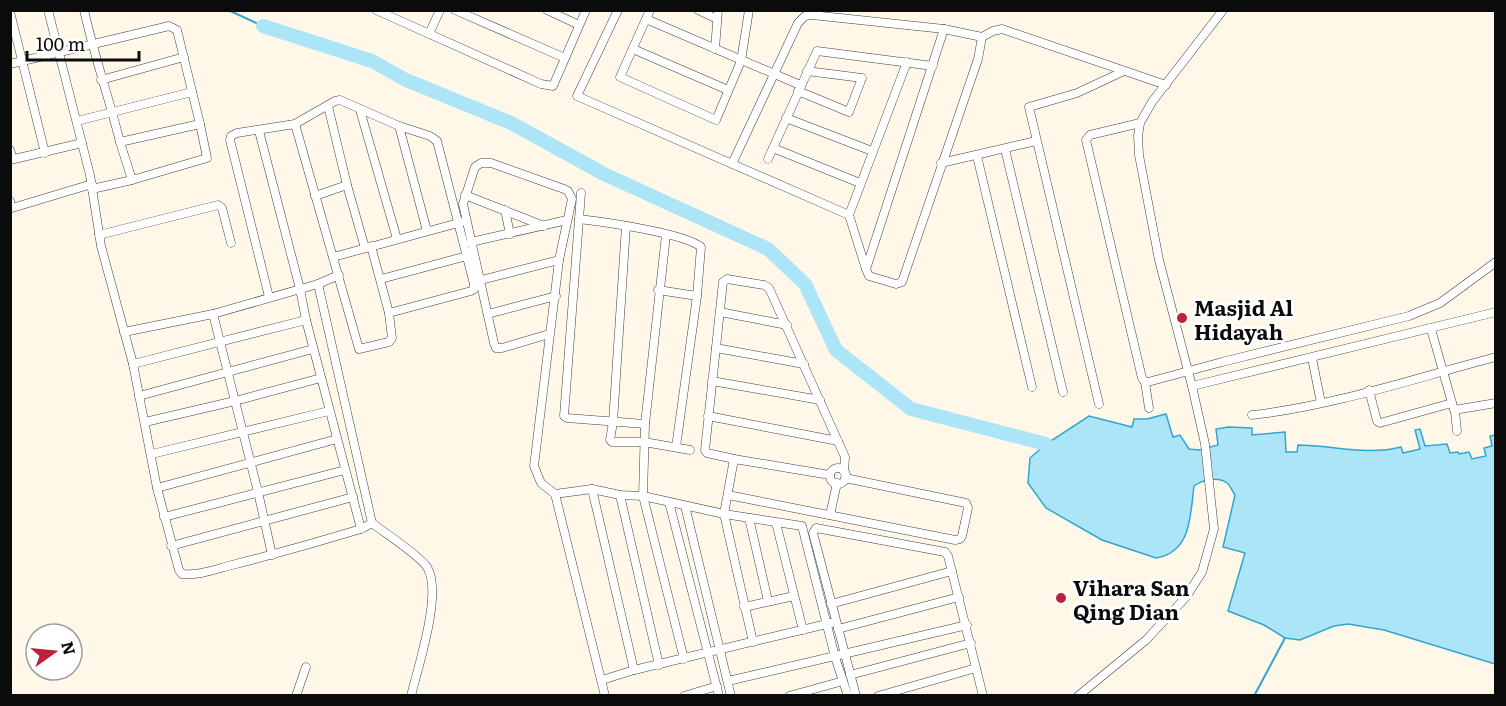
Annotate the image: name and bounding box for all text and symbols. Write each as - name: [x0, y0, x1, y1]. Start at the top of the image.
- scale bar: [27, 24, 140, 62]
- text: 100 m: [36, 30, 85, 57]
- place label: Masjid Al Hidayah: [1194, 291, 1294, 346]
- marker: Masjid Al Hidayah: [1175, 311, 1189, 325]
- place label: Vihara San Qing Dian: [1073, 571, 1190, 626]
- marker: Vihara San Qing Dian: [1054, 591, 1068, 605]
- north arrow: [24, 622, 84, 682]
- text: N: [56, 638, 83, 657]

